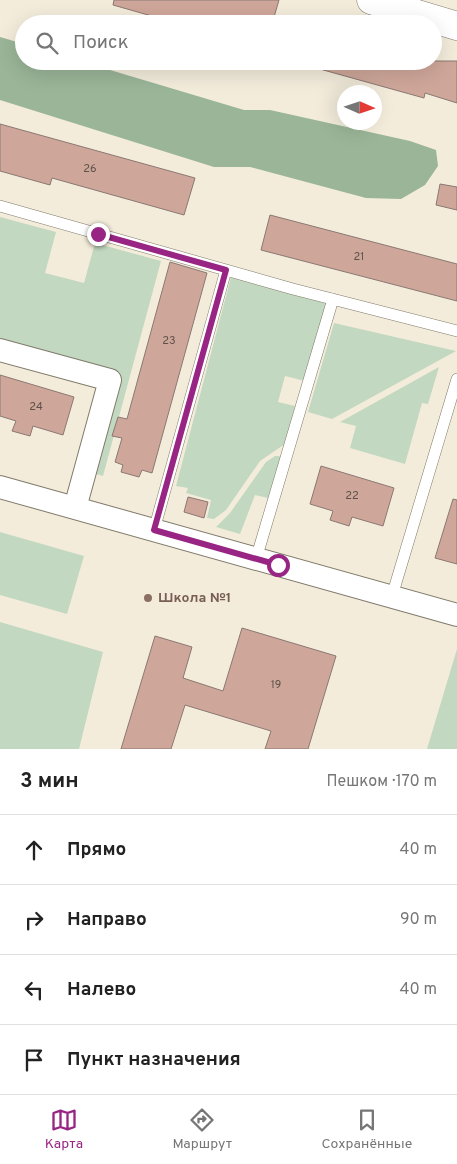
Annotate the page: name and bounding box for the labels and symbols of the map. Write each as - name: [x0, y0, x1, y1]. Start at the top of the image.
- north arrow: [337, 85, 382, 130]
- house number: 26: [83, 162, 97, 176]
- route end: [87, 223, 110, 246]
- house number: 21: [354, 250, 364, 264]
- house number: 23: [162, 334, 176, 348]
- house number: 24: [29, 400, 43, 414]
- house number: 22: [345, 489, 359, 503]
- route start: [267, 554, 290, 577]
- place label: Школа №1: [158, 590, 231, 607]
- marker: Школа №1: [142, 592, 154, 604]
- house number: 19: [271, 678, 281, 692]

